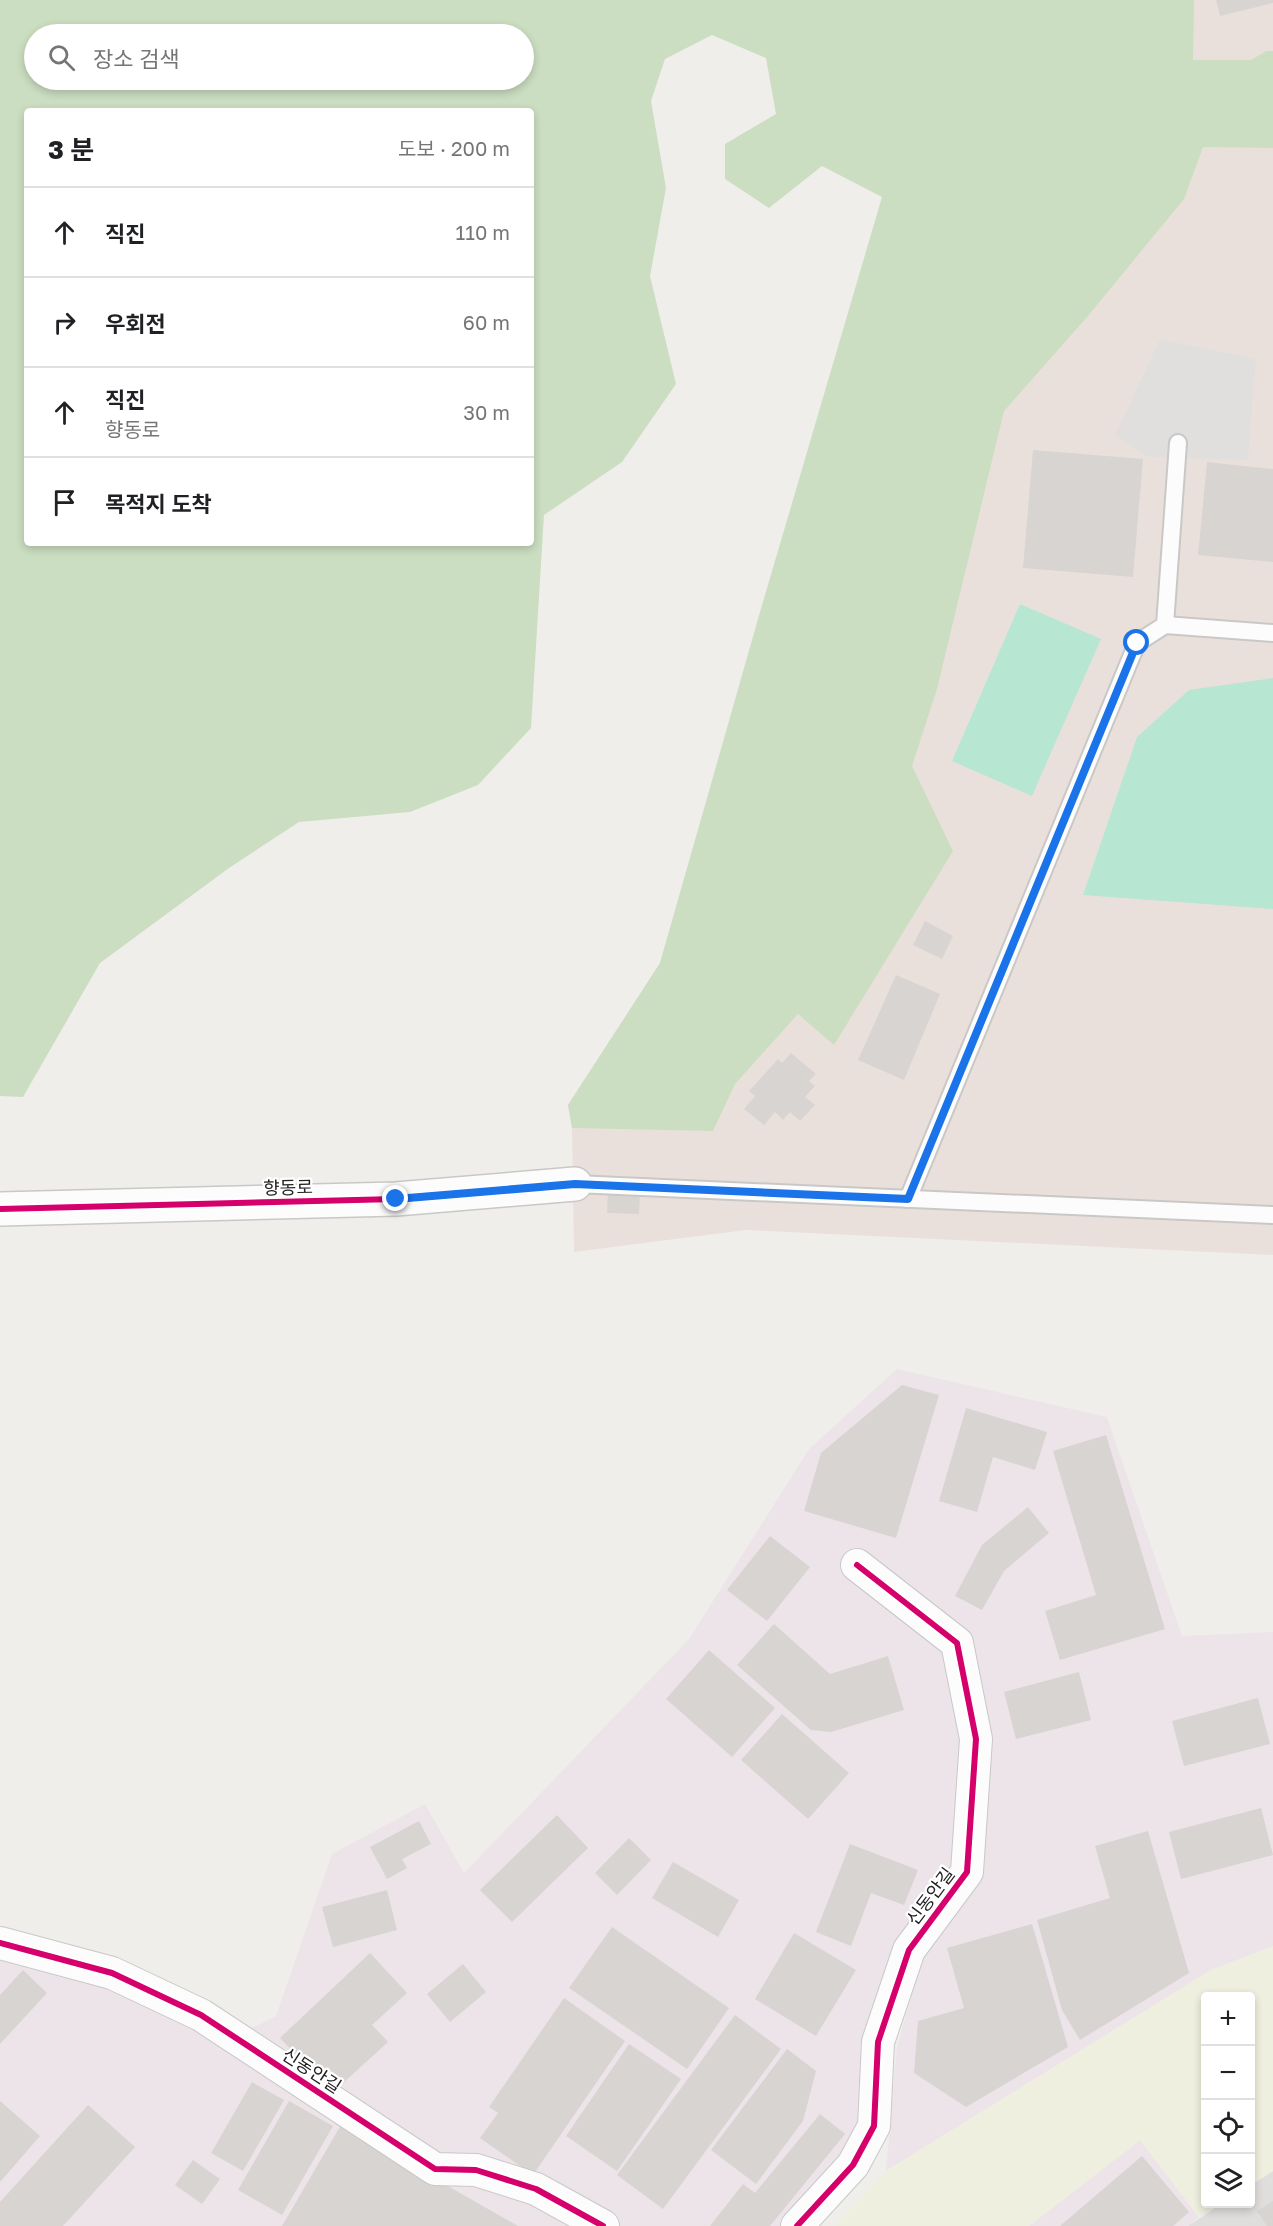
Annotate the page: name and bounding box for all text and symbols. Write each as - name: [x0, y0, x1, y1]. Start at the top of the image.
- search box: [24, 24, 534, 90]
- icon: search: [45, 41, 78, 74]
- text: 장소 검색: [93, 45, 179, 72]
- text: 3 분: [48, 134, 94, 165]
- text: 도보 · 200 m: [398, 136, 510, 160]
- icon: ahead: [48, 216, 81, 249]
- text: 직진: [105, 220, 145, 247]
- text: 110 m: [456, 220, 510, 244]
- icon: right: [48, 306, 81, 339]
- text: 우회전: [105, 310, 166, 337]
- text: 60 m: [463, 310, 510, 334]
- text: 직진: [105, 386, 145, 413]
- icon: ahead: [48, 396, 81, 429]
- text: 30 m: [463, 400, 510, 424]
- text: 향동로: [105, 417, 160, 441]
- icon: arrive: [48, 486, 81, 519]
- text: 목적지 도착: [105, 490, 212, 517]
- route start: [1123, 629, 1149, 655]
- street label: 향동로: [263, 1176, 313, 1198]
- route end: [382, 1185, 408, 1211]
- street label: 신동안길: [901, 1863, 959, 1929]
- map controls: [1201, 1992, 1255, 2208]
- button: +: [1201, 1992, 1255, 2046]
- street label: 신동안길: [278, 2043, 346, 2097]
- button: −: [1201, 2046, 1255, 2100]
- button: locate: [1201, 2100, 1255, 2154]
- button: layers: [1201, 2154, 1255, 2208]

